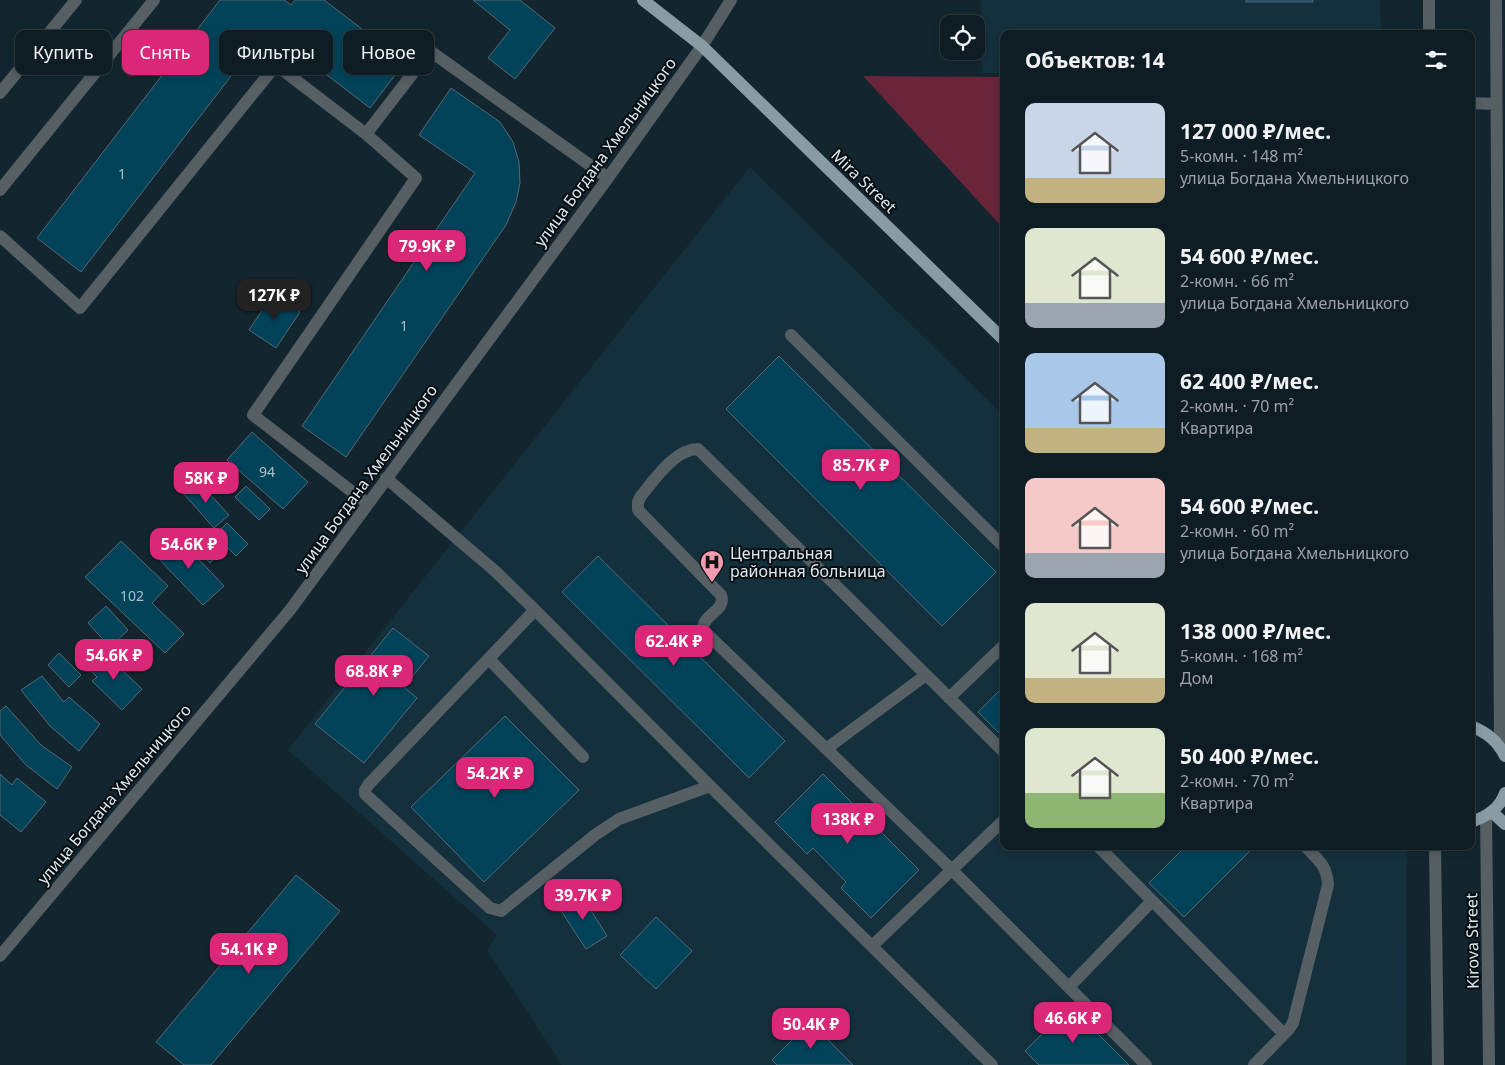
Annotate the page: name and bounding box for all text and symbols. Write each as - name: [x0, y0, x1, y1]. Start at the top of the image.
- map controls: [940, 15, 985, 60]
- button: locate: [940, 15, 985, 60]
- chip: Купить: [15, 30, 112, 75]
- chip: Снять: [122, 30, 209, 75]
- chip: Фильтры: [219, 30, 333, 75]
- chip: Новое: [343, 30, 434, 75]
- text: Объектов: 14: [1025, 46, 1165, 74]
- icon: filters: [1422, 46, 1450, 74]
- street label: улица Богдана Хмельницкого: [529, 53, 681, 251]
- text: 127 000 ₽/мес.: [1180, 117, 1331, 145]
- icon: home: [1065, 123, 1125, 183]
- street label: Mira Street: [827, 144, 902, 218]
- text: 5-комн. · 148 m²: [1180, 145, 1303, 167]
- house number: 1: [118, 164, 126, 183]
- text: улица Богдана Хмельницкого: [1180, 167, 1409, 189]
- pin: 79.9K ₽: [381, 230, 473, 272]
- text: 79.9K ₽: [399, 235, 455, 257]
- text: 54 600 ₽/мес.: [1180, 242, 1319, 270]
- icon: home: [1065, 248, 1125, 308]
- text: 2-комн. · 66 m²: [1180, 270, 1294, 292]
- pin: 127K ₽: [233, 278, 315, 321]
- text: 127K ₽: [248, 284, 300, 306]
- text: улица Богдана Хмельницкого: [1180, 292, 1409, 314]
- house number: 1: [400, 316, 408, 335]
- text: 62 400 ₽/мес.: [1180, 367, 1319, 395]
- icon: home: [1065, 373, 1125, 433]
- street label: улица Богдана Хмельницкого: [290, 380, 442, 578]
- text: 2-комн. · 70 m²: [1180, 395, 1294, 417]
- text: Квартира: [1180, 417, 1254, 439]
- pin: 85.7K ₽: [815, 448, 907, 491]
- text: 85.7K ₽: [833, 454, 889, 476]
- pin: 58K ₽: [171, 462, 241, 504]
- house number: 94: [259, 462, 275, 481]
- text: 58K ₽: [185, 467, 227, 489]
- text: 54 600 ₽/мес.: [1180, 492, 1319, 520]
- icon: home: [1065, 498, 1125, 558]
- text: 2-комн. · 60 m²: [1180, 520, 1294, 542]
- pin: 54.6K ₽: [143, 528, 235, 570]
- text: 54.6K ₽: [161, 533, 217, 555]
- place label: Центральная районная больница: [730, 542, 886, 582]
- text: улица Богдана Хмельницкого: [1180, 542, 1409, 564]
- hospital icon: Центральная районная больница: [699, 549, 725, 583]
- house number: 102: [120, 586, 144, 605]
- text: 138 000 ₽/мес.: [1180, 617, 1331, 645]
- icon: home: [1065, 623, 1125, 683]
- pin: 62.4K ₽: [628, 624, 720, 667]
- text: 62.4K ₽: [646, 630, 702, 652]
- pin: 54.6K ₽: [68, 638, 160, 681]
- text: 54.6K ₽: [86, 644, 142, 666]
- text: 5-комн. · 168 m²: [1180, 645, 1303, 667]
- pin: 68.8K ₽: [328, 654, 420, 697]
- text: 68.8K ₽: [346, 660, 402, 682]
- text: Дом: [1180, 667, 1213, 689]
- street label: улица Богдана Хмельницкого: [32, 699, 196, 889]
- text: 50 400 ₽/мес.: [1180, 742, 1319, 770]
- icon: home: [1065, 748, 1125, 808]
- pin: 54.2K ₽: [449, 756, 541, 799]
- text: 54.2K ₽: [467, 762, 523, 784]
- text: 2-комн. · 70 m²: [1180, 770, 1294, 792]
- text: Квартира: [1180, 792, 1254, 814]
- pin: 138K ₽: [807, 802, 889, 845]
- text: 138K ₽: [822, 808, 874, 830]
- pin: 39.7K ₽: [537, 878, 629, 921]
- text: 39.7K ₽: [555, 884, 611, 906]
- street label: Kirova Street: [1460, 893, 1484, 989]
- pin: 54.1K ₽: [203, 932, 295, 975]
- text: 54.1K ₽: [221, 938, 277, 960]
- pin: 46.6K ₽: [1027, 1002, 1119, 1044]
- text: 46.6K ₽: [1045, 1007, 1101, 1029]
- pin: 50.4K ₽: [765, 1008, 857, 1050]
- text: 50.4K ₽: [783, 1013, 839, 1035]

